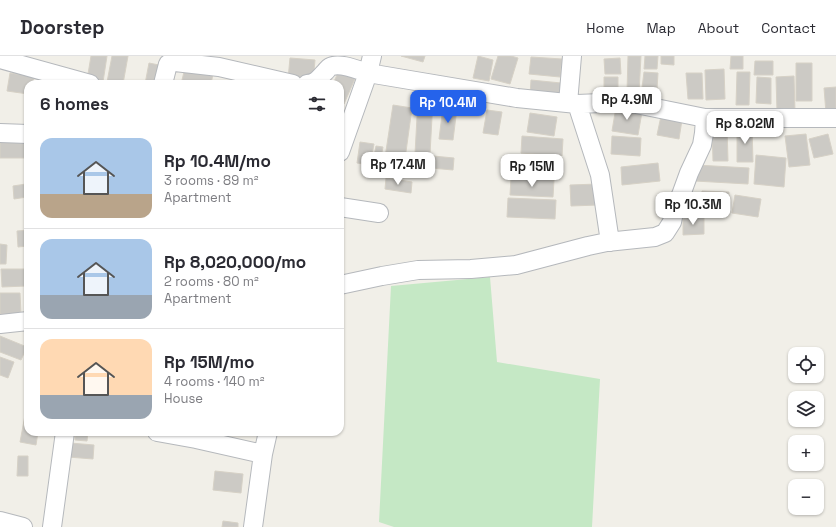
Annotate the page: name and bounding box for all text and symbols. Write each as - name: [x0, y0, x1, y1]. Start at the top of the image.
- text: Doorstep: [20, 15, 104, 40]
- text: Home: [586, 19, 624, 37]
- text: Map: [646, 19, 676, 37]
- text: About: [698, 19, 739, 37]
- text: Contact: [761, 19, 816, 37]
- pin: Rp 4.9M: [590, 87, 664, 121]
- pin: Rp 10.4M: [407, 90, 489, 124]
- text: Rp 4.9M: [601, 91, 653, 108]
- text: 6 homes: [40, 93, 109, 115]
- icon: filters: [306, 93, 328, 115]
- text: Rp 10.4M: [419, 94, 477, 111]
- pin: Rp 8.02M: [704, 111, 786, 145]
- text: Rp 8.02M: [716, 115, 774, 132]
- text: Rp 10.4M/mo: [164, 150, 271, 172]
- pin: Rp 17.4M: [357, 152, 439, 186]
- icon: home: [72, 154, 120, 202]
- pin: Rp 15M: [499, 154, 565, 188]
- text: Rp 17.4M: [370, 156, 426, 173]
- text: Rp 15M: [510, 158, 554, 175]
- text: 3 rooms · 89 m²: [164, 172, 258, 189]
- text: Apartment: [164, 189, 232, 206]
- pin: Rp 10.3M: [652, 192, 734, 226]
- text: Rp 10.3M: [664, 196, 722, 213]
- text: Rp 8,020,000/mo: [164, 251, 306, 273]
- icon: home: [72, 255, 120, 303]
- text: 2 rooms · 80 m²: [164, 273, 259, 290]
- text: Apartment: [164, 290, 232, 307]
- map controls: [788, 347, 824, 515]
- button: locate: [788, 347, 824, 383]
- text: Rp 15M/mo: [164, 351, 254, 373]
- icon: home: [72, 355, 120, 403]
- text: 4 rooms · 140 m²: [164, 373, 265, 390]
- text: House: [164, 390, 203, 407]
- button: layers: [788, 391, 824, 427]
- button: +: [788, 435, 824, 471]
- button: −: [788, 479, 824, 515]

